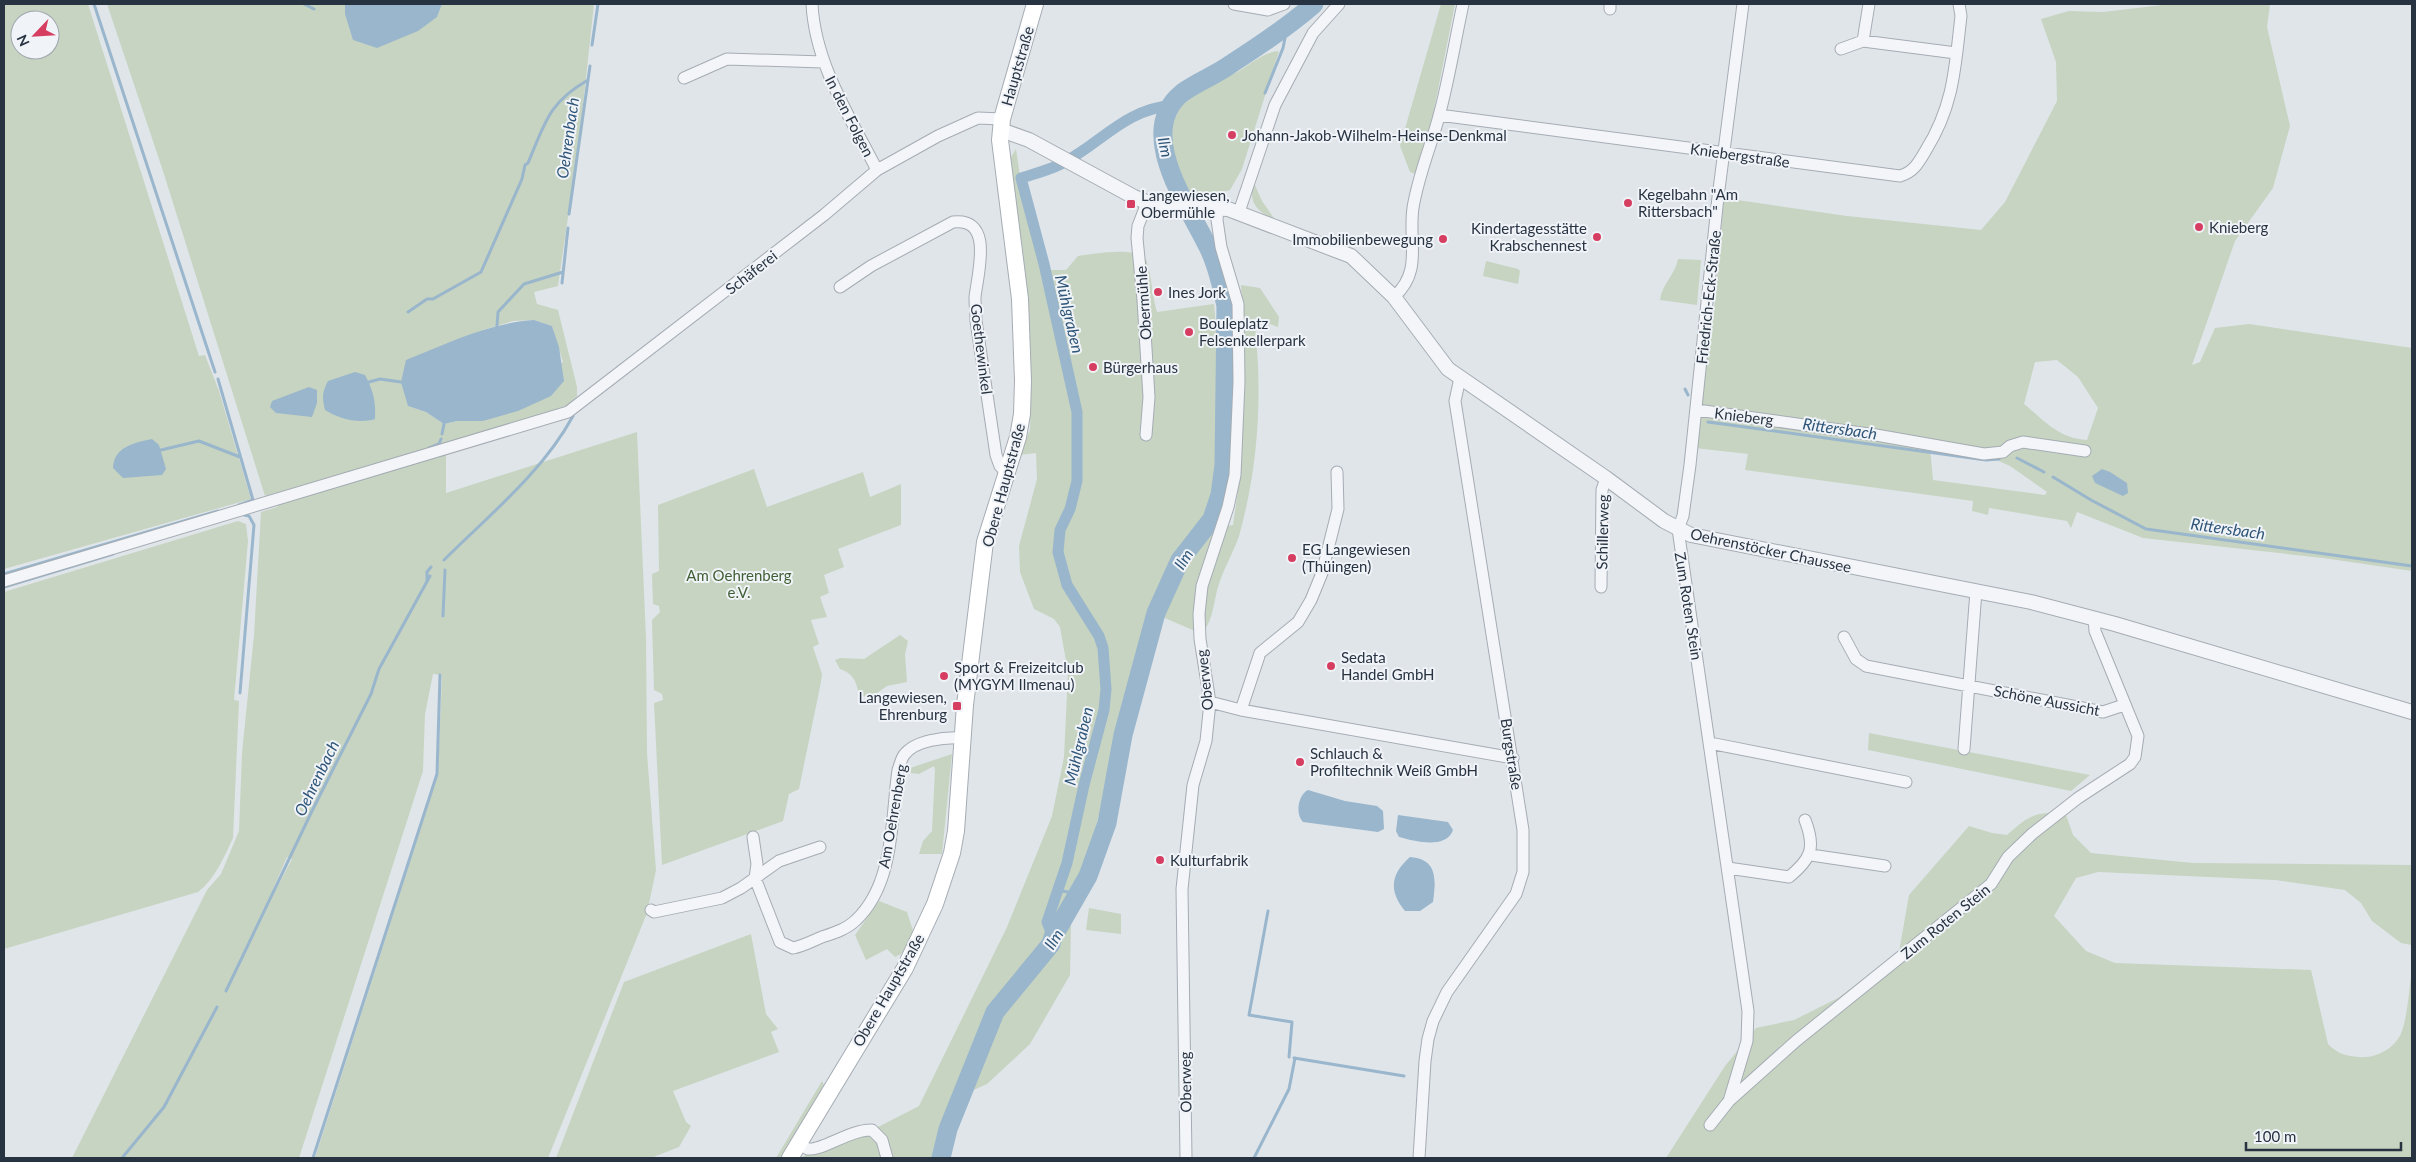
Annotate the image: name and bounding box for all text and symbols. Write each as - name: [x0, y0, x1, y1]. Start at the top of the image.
- north arrow: [10, 10, 60, 60]
- street label: Hauptstraße: [997, 24, 1037, 108]
- text: N: [13, 32, 33, 49]
- street label: In den Folgen: [822, 72, 878, 160]
- water label: Oehrenbach: [552, 96, 582, 180]
- place label: Johann-Jakob-Wilhelm-Heinse-Denkmal: [1242, 126, 1507, 144]
- marker: Johann-Jakob-Wilhelm-Heinse-Denkmal: [1226, 129, 1238, 141]
- water label: Ilm: [1154, 135, 1178, 159]
- street label: Kniebergstraße: [1689, 139, 1791, 171]
- place label: Kegelbahn "Am Rittersbach": [1638, 185, 1738, 220]
- place label: Langewiesen, Obermühle: [1141, 186, 1230, 221]
- marker: Kegelbahn "Am Rittersbach": [1622, 197, 1634, 209]
- marker: Langewiesen, Obermühle: [1125, 198, 1137, 210]
- place label: Knieberg: [2209, 218, 2268, 236]
- place label: Kindertagesstätte Krabschennest: [1471, 219, 1588, 254]
- marker: Knieberg: [2193, 221, 2205, 233]
- street label: Friedrich-Eck-Straße: [1692, 229, 1724, 365]
- place label: Immobilienbewegung: [1292, 230, 1433, 248]
- marker: Kindertagesstätte Krabschennest: [1591, 231, 1603, 243]
- marker: Immobilienbewegung: [1437, 233, 1449, 245]
- street label: Schäferei: [722, 246, 780, 298]
- street label: Obermühle: [1131, 265, 1155, 341]
- water label: Mühlgraben: [1052, 273, 1088, 355]
- place label: Ines Jork: [1168, 283, 1226, 301]
- marker: Ines Jork: [1152, 286, 1164, 298]
- street label: Goethewinkel: [968, 303, 996, 395]
- place label: Bouleplatz Felsenkellerpark: [1199, 314, 1306, 349]
- marker: Bouleplatz Felsenkellerpark: [1183, 326, 1195, 338]
- place label: Bürgerhaus: [1103, 358, 1178, 376]
- marker: Bürgerhaus: [1087, 361, 1099, 373]
- street label: Knieberg: [1713, 403, 1775, 429]
- water label: Rittersbach: [1802, 413, 1878, 443]
- street label: Obere Hauptstraße: [978, 421, 1028, 549]
- street label: Schillerweg: [1592, 494, 1612, 570]
- water label: Rittersbach: [2190, 513, 2266, 543]
- street label: Oehrenstöcker Chaussee: [1689, 524, 1853, 576]
- place label: EG Langewiesen (Thüingen): [1302, 540, 1410, 575]
- water label: Ilm: [1170, 545, 1196, 573]
- street label: Zum Roten Stein: [1672, 551, 1706, 661]
- marker: EG Langewiesen (Thüingen): [1286, 552, 1298, 564]
- park label: Am Oehrenberg e.V.: [686, 566, 792, 601]
- place label: Sedata Handel GmbH: [1341, 648, 1435, 683]
- street label: Oberweg: [1192, 649, 1216, 711]
- place label: Sport & Freizeitclub (MYGYM Ilmenau): [954, 658, 1084, 693]
- marker: Sedata Handel GmbH: [1325, 660, 1337, 672]
- marker: Sport & Freizeitclub (MYGYM Ilmenau): [938, 670, 950, 682]
- street label: Schöne Aussicht: [1993, 681, 2102, 719]
- place label: Langewiesen, Ehrenburg: [858, 688, 947, 723]
- marker: Langewiesen, Ehrenburg: [951, 700, 963, 712]
- water label: Mühlgraben: [1060, 705, 1096, 787]
- street label: Burgstraße: [1497, 717, 1527, 791]
- water label: Oehrenbach: [290, 737, 342, 819]
- place label: Schlauch & Profiltechnik Weiß GmbH: [1310, 744, 1478, 779]
- marker: Schlauch & Profiltechnik Weiß GmbH: [1294, 756, 1306, 768]
- street label: Am Oehrenberg: [874, 762, 910, 869]
- place label: Kulturfabrik: [1170, 851, 1249, 869]
- marker: Kulturfabrik: [1154, 854, 1166, 866]
- street label: Zum Roten Stein: [1897, 880, 1993, 962]
- water label: Ilm: [1039, 925, 1067, 953]
- street label: Obere Hauptstraße: [848, 930, 928, 1050]
- street label: Oberweg: [1175, 1051, 1195, 1113]
- scale bar: [2246, 1120, 2401, 1152]
- text: 100 m: [2254, 1127, 2296, 1145]

